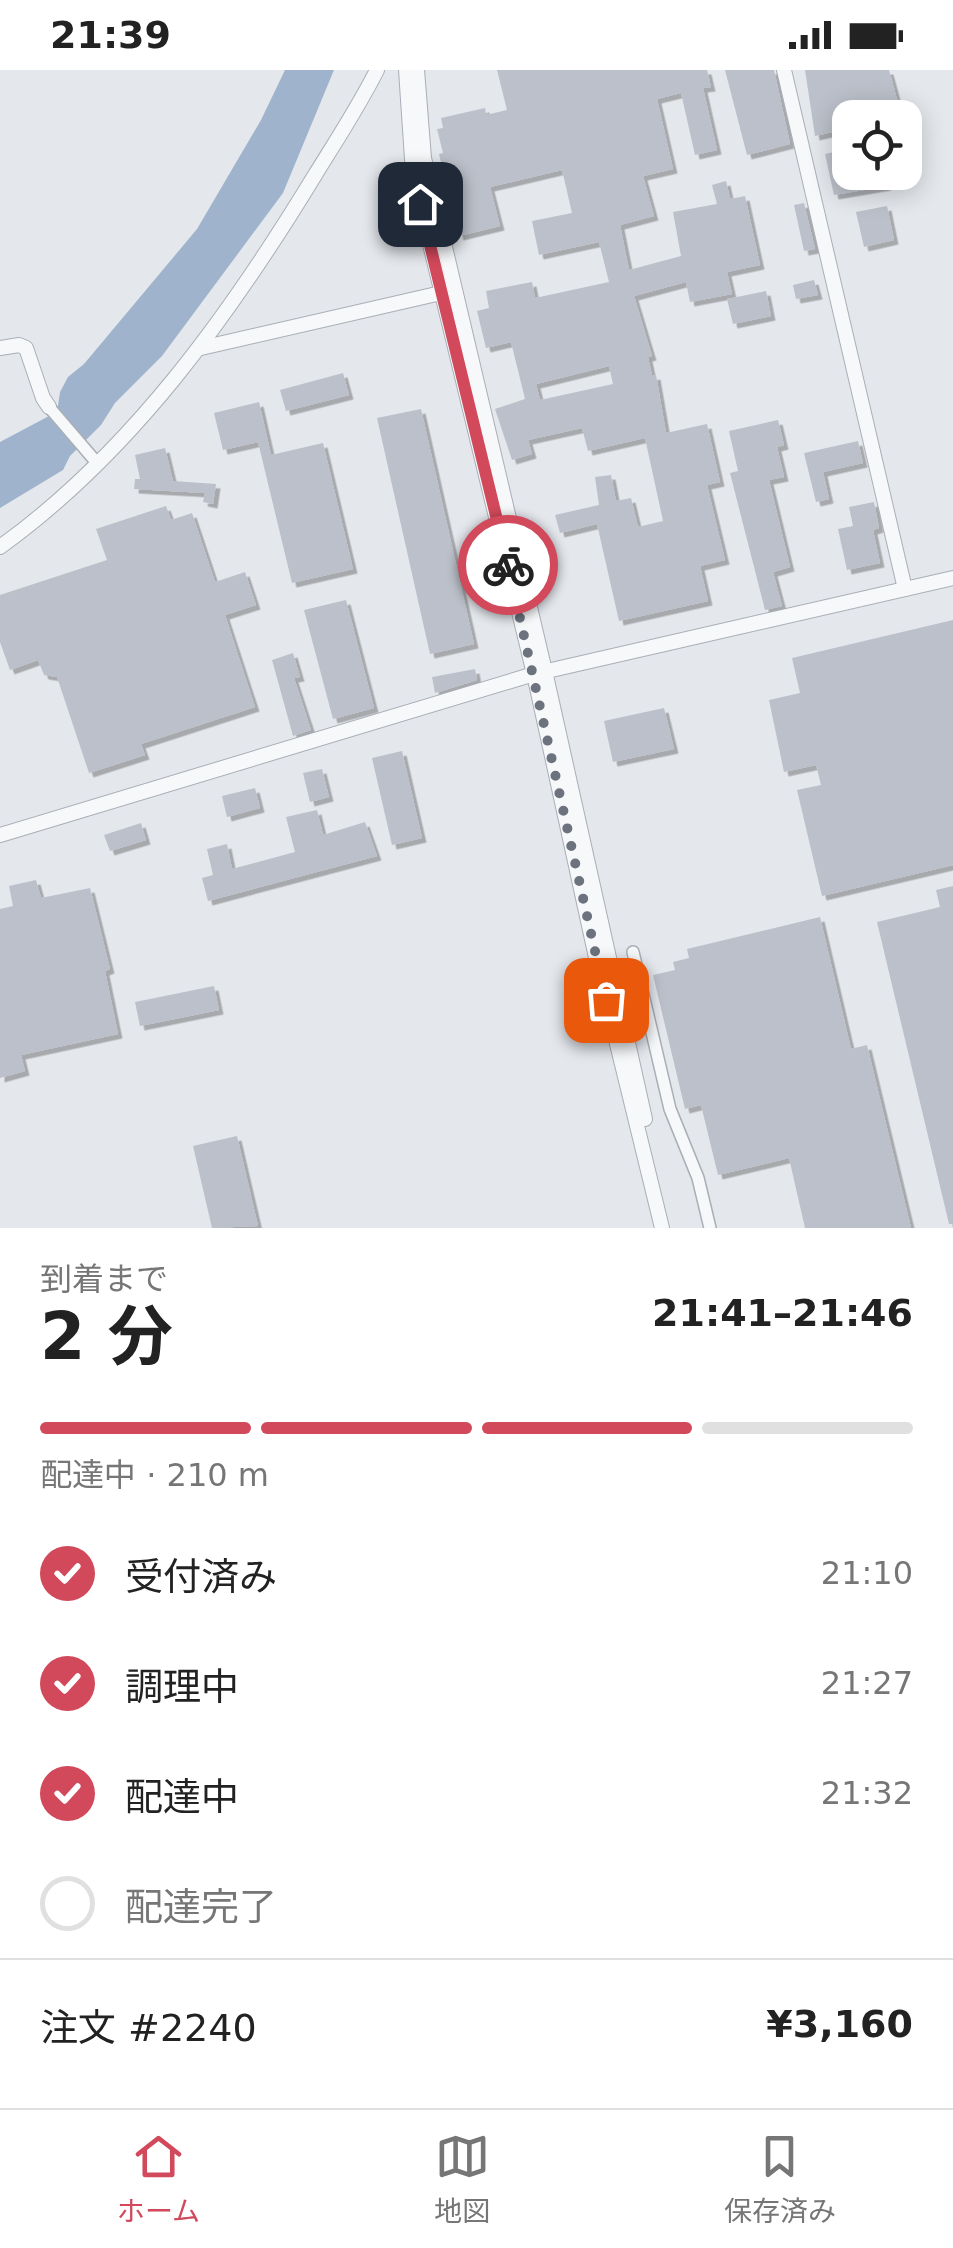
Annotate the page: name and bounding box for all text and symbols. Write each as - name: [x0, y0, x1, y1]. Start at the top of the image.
- text: 21:39: [50, 13, 171, 57]
- map controls: [832, 100, 922, 190]
- button: locate: [832, 100, 922, 190]
- pin: [378, 162, 463, 247]
- icon: home: [393, 177, 448, 232]
- courier: [458, 515, 558, 615]
- icon: bike: [481, 538, 536, 593]
- pin: [564, 958, 649, 1043]
- icon: bag: [579, 973, 634, 1028]
- text: 到着まで: [40, 1260, 168, 1298]
- text: 21:41–21:46: [652, 1291, 913, 1335]
- text: 2 分: [40, 1299, 173, 1374]
- text: 配達中 · 210 m: [40, 1456, 269, 1494]
- icon: check: [40, 1546, 95, 1601]
- text: 21:10: [821, 1554, 913, 1592]
- text: 受付済み: [125, 1555, 277, 1599]
- icon: check: [40, 1656, 95, 1711]
- text: 21:27: [821, 1664, 913, 1702]
- text: 調理中: [125, 1665, 239, 1709]
- icon: check: [40, 1766, 95, 1821]
- text: 21:32: [821, 1774, 913, 1812]
- text: 配達中: [125, 1775, 239, 1819]
- text: 配達完了: [125, 1885, 277, 1929]
- text: ¥3,160: [766, 2002, 913, 2046]
- text: 注文 #2240: [40, 2006, 257, 2050]
- tab: ホーム: [117, 2129, 200, 2229]
- tab: 地図: [434, 2129, 490, 2229]
- tab: 保存済み: [724, 2129, 836, 2229]

